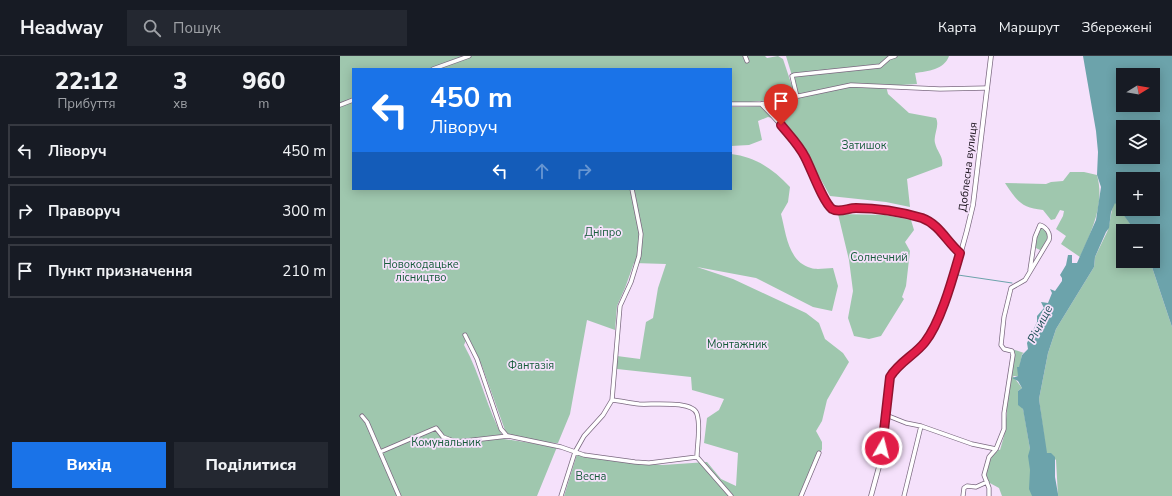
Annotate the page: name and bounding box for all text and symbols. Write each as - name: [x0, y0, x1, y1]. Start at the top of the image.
- search box: [127, 10, 407, 46]
- text: Headway: [20, 15, 103, 41]
- icon: search: [141, 17, 163, 39]
- text: Пошук: [173, 18, 221, 38]
- text: Карта: [938, 18, 977, 37]
- text: Маршрут: [999, 18, 1059, 37]
- text: Збережені: [1081, 18, 1152, 37]
- text: 22:12: [55, 65, 118, 97]
- text: 3: [173, 65, 188, 97]
- text: 960: [242, 65, 285, 97]
- north arrow: [1116, 68, 1160, 112]
- map controls: [1116, 68, 1160, 268]
- text: 450 m: [430, 79, 513, 117]
- icon: left: [364, 84, 416, 136]
- pin: [764, 84, 798, 125]
- icon: arrive: [770, 90, 792, 112]
- text: Прибуття: [58, 95, 116, 113]
- text: хв: [173, 95, 187, 113]
- text: m: [258, 95, 269, 113]
- text: Ліворуч: [430, 115, 498, 139]
- button: layers: [1116, 120, 1160, 164]
- street label: Доблесна вулиця: [955, 121, 981, 213]
- park label: Затишок: [841, 138, 887, 153]
- icon: left: [14, 140, 36, 162]
- text: Ліворуч: [48, 141, 107, 161]
- text: 450 m: [282, 141, 326, 161]
- icon: left: [489, 160, 511, 182]
- icon: ahead: [531, 160, 553, 182]
- icon: right: [573, 160, 595, 182]
- button: +: [1116, 172, 1160, 216]
- icon: right: [14, 200, 36, 222]
- text: Праворуч: [48, 201, 120, 221]
- text: 300 m: [282, 201, 326, 221]
- button: −: [1116, 224, 1160, 268]
- park label: Дніпро: [585, 225, 621, 240]
- park label: Солнечний: [850, 250, 908, 265]
- park label: Новокодацьке лісництво: [383, 257, 459, 285]
- icon: arrive: [14, 260, 36, 282]
- text: Пункт призначення: [48, 261, 193, 281]
- text: 210 m: [282, 261, 326, 281]
- water label: Річище: [1024, 302, 1057, 346]
- park label: Монтажник: [707, 337, 767, 352]
- park label: Фантазія: [508, 358, 554, 373]
- position arrow: [861, 427, 903, 469]
- park label: Комунальник: [411, 435, 481, 450]
- button: Вихід: [12, 442, 166, 488]
- button: Поділитися: [174, 442, 328, 488]
- park label: Весна: [576, 469, 607, 484]

